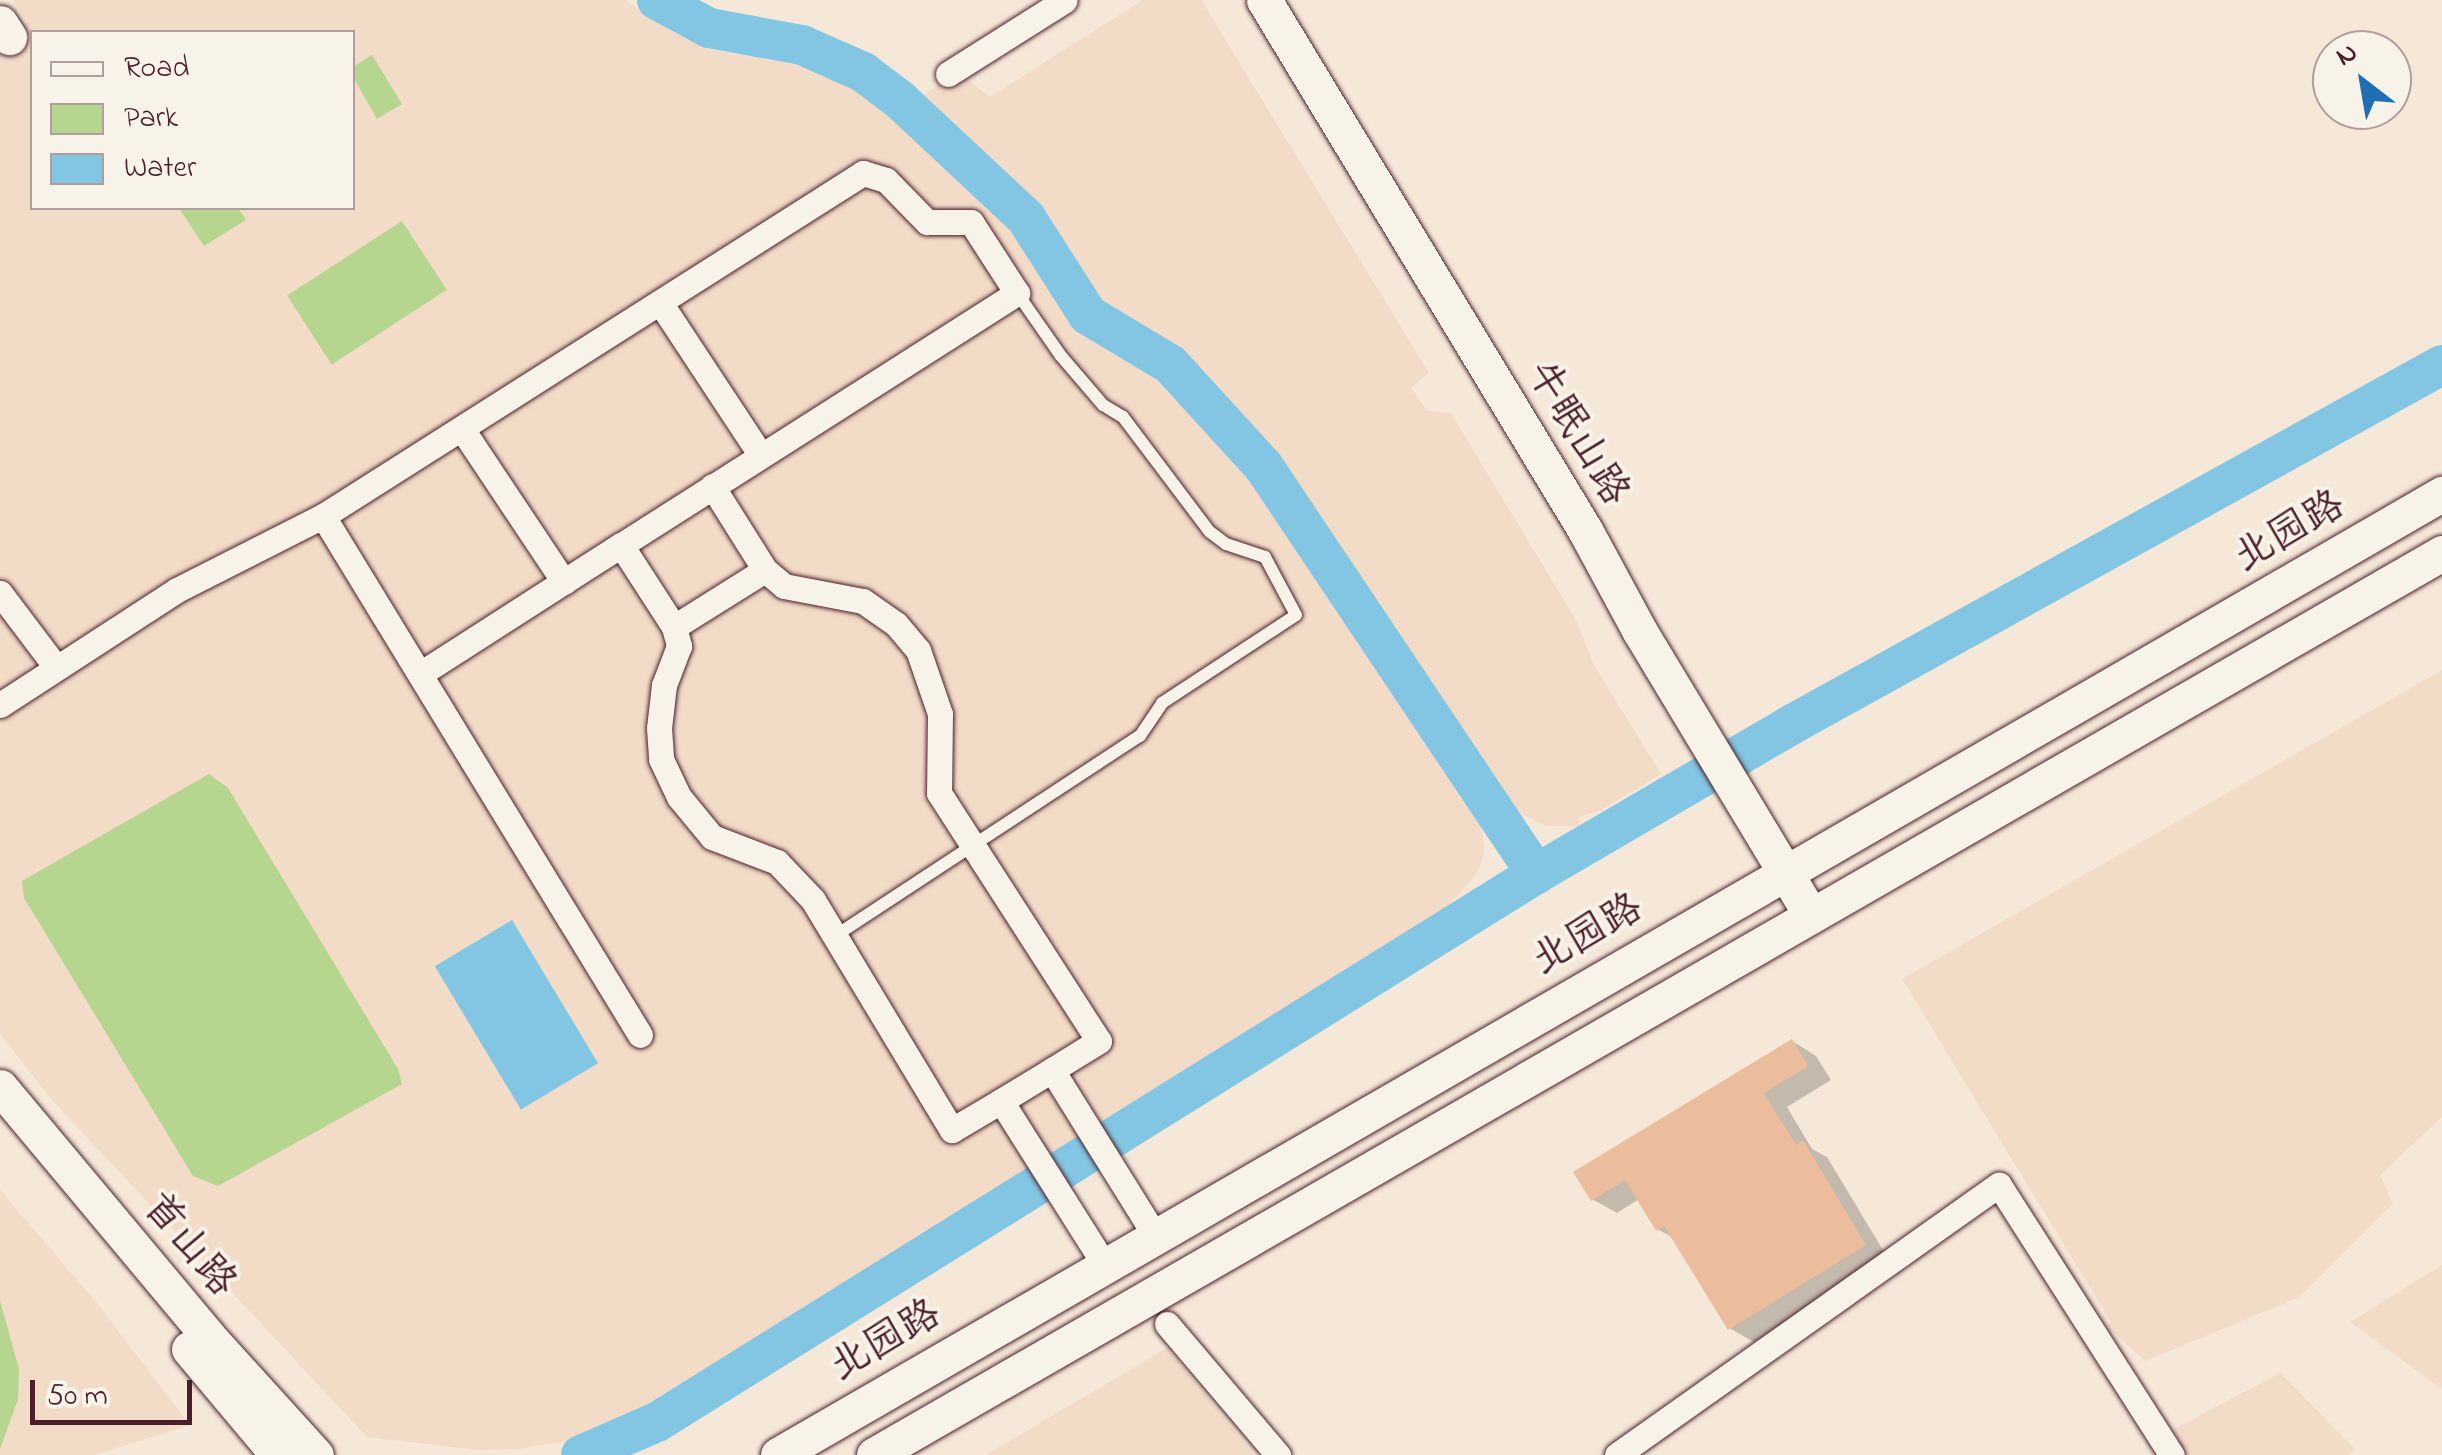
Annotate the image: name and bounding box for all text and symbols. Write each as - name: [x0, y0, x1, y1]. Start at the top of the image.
- legend: [30, 30, 355, 210]
- north arrow: [2312, 30, 2412, 130]
- text: N: [2329, 33, 2366, 78]
- text: Road: [124, 47, 189, 91]
- text: Park: [124, 97, 178, 141]
- text: Water: [124, 147, 196, 191]
- street label: 牛眠山路: [1514, 353, 1638, 515]
- street label: 北园路: [2226, 482, 2354, 584]
- street label: 北园路: [1524, 885, 1652, 987]
- street label: 首山路: [131, 1185, 245, 1307]
- street label: 北园路: [822, 1291, 950, 1393]
- scale bar: [35, 1360, 198, 1422]
- text: 50 m: [47, 1375, 108, 1419]

